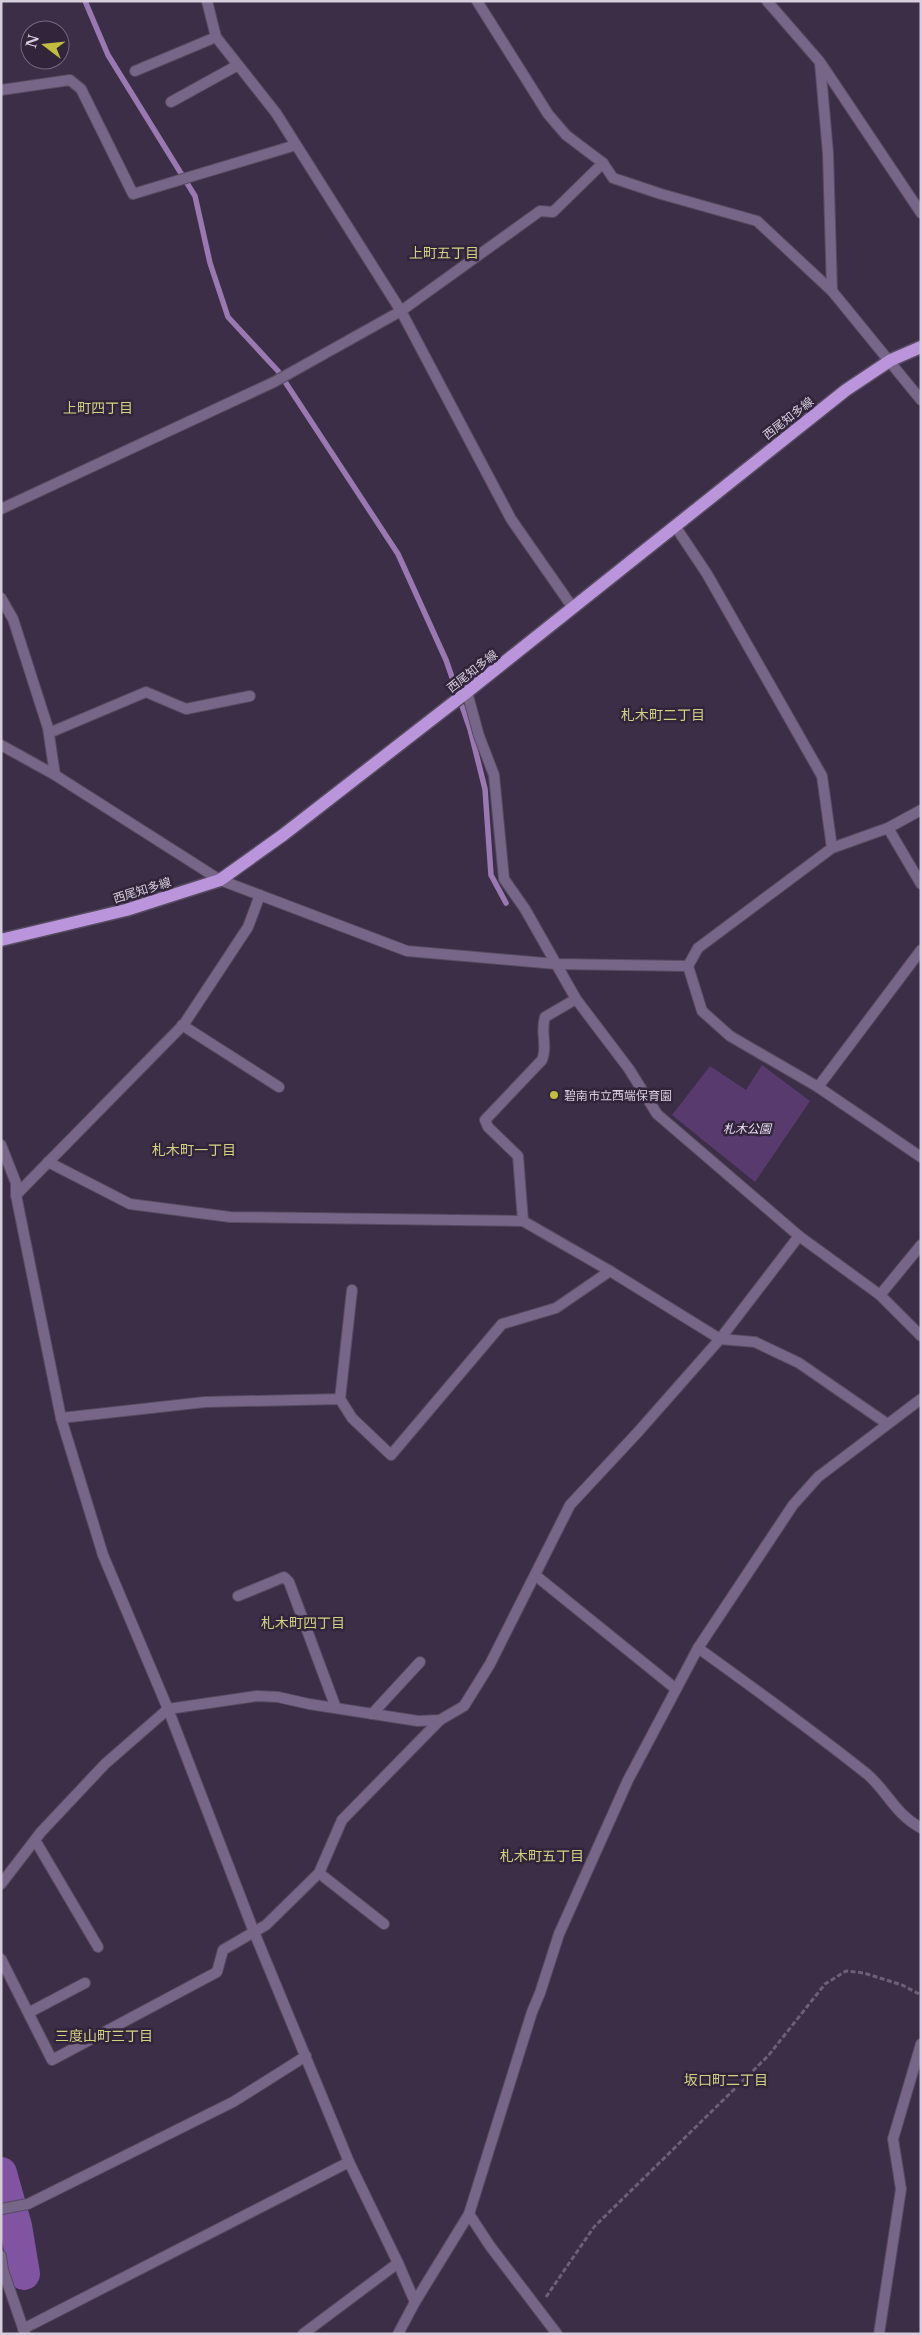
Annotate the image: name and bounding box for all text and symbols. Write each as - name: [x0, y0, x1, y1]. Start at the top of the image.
- north arrow: [20, 20, 70, 70]
- text: N: [22, 33, 43, 50]
- district label: 上町五丁目: [409, 244, 479, 262]
- street label: 西尾知多線: [760, 394, 816, 442]
- district label: 上町四丁目: [63, 399, 133, 417]
- street label: 西尾知多線: [444, 647, 500, 695]
- district label: 札木町二丁目: [621, 706, 705, 724]
- street label: 西尾知多線: [111, 874, 173, 906]
- place label: 碧南市立西端保育園: [564, 1088, 672, 1103]
- marker: 碧南市立西端保育園: [548, 1089, 560, 1101]
- park label: 札木公園: [723, 1121, 773, 1136]
- district label: 札木町一丁目: [152, 1141, 236, 1159]
- district label: 札木町四丁目: [261, 1614, 345, 1632]
- district label: 札木町五丁目: [500, 1847, 584, 1865]
- district label: 三度山町三丁目: [55, 2027, 153, 2045]
- district label: 坂口町二丁目: [684, 2071, 768, 2089]

